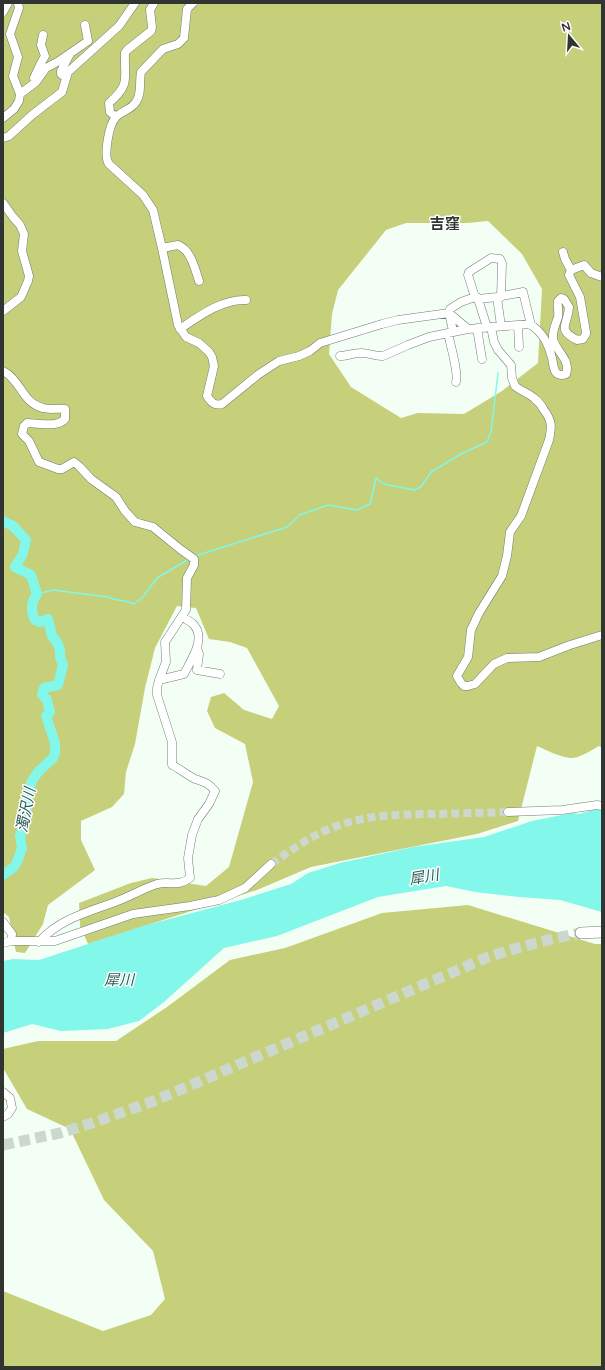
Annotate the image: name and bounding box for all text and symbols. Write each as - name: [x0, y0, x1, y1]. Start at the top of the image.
- north arrow: [549, 16, 589, 56]
- text: N: [560, 19, 572, 35]
- district label: 吉窪: [430, 215, 460, 233]
- water label: 濁沢川: [13, 784, 40, 834]
- water label: 犀川: [408, 865, 442, 888]
- water label: 犀川: [104, 971, 136, 989]

